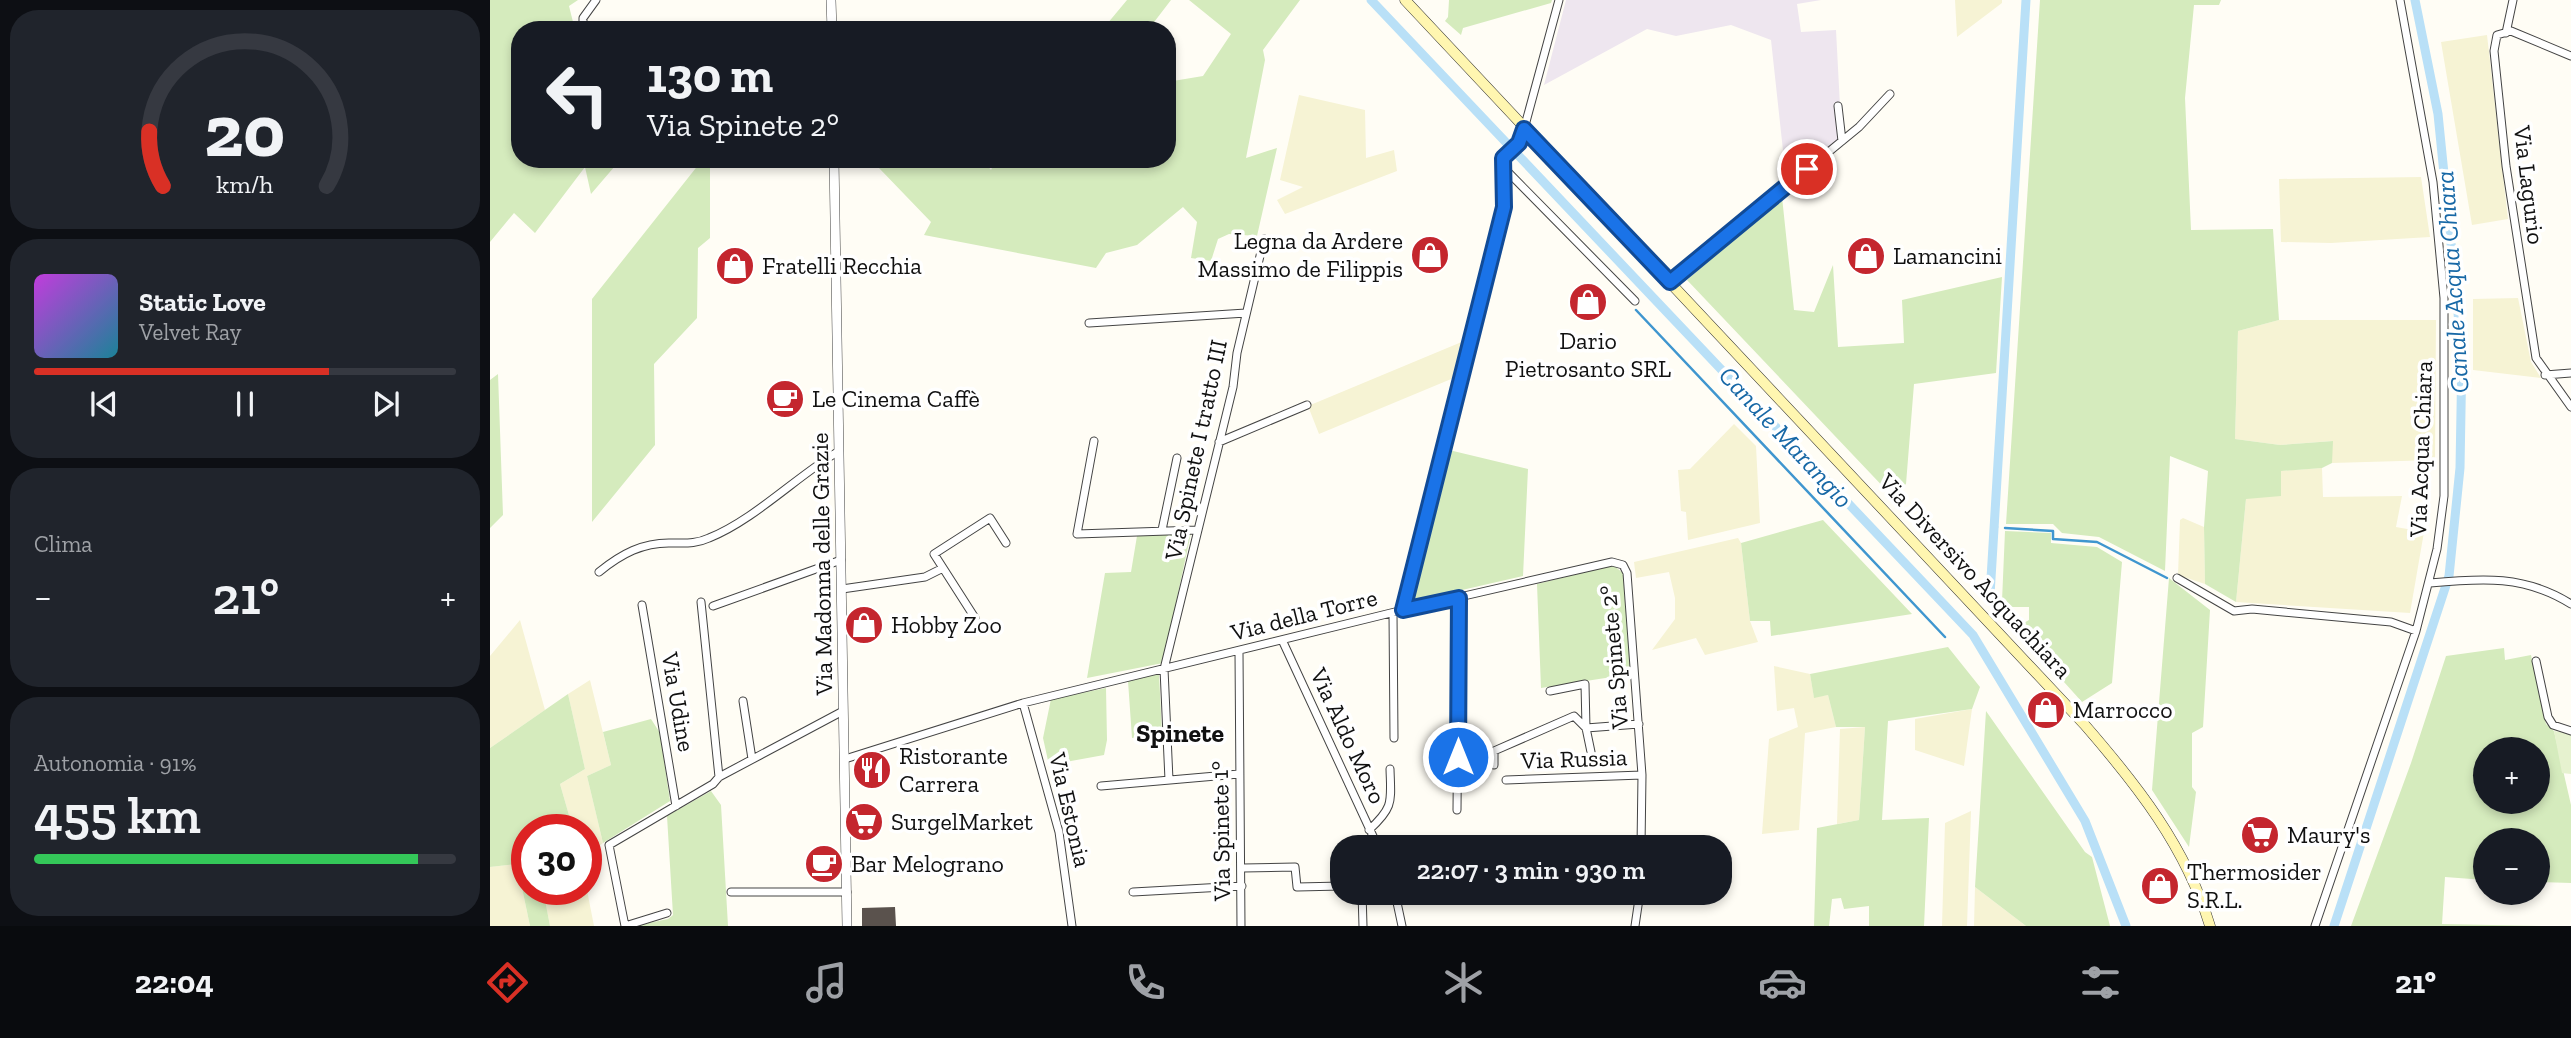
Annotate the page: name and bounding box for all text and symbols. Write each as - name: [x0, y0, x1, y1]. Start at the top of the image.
- text: 130 m: [647, 46, 773, 105]
- icon: left: [532, 49, 623, 140]
- text: 20: [204, 87, 286, 175]
- text: Via Spinete 2°: [647, 106, 839, 144]
- street label: Via Lagurio: [2508, 123, 2551, 246]
- pin: [1777, 139, 1837, 199]
- icon: arrive: [1788, 150, 1826, 188]
- text: km/h: [216, 168, 274, 198]
- water label: Canale Acqua Chiara: [2428, 170, 2476, 394]
- place label: Legna da Ardere Massimo de Filippis: [1198, 226, 1403, 283]
- shop icon: Legna da Ardere Massimo de Filippis: [1409, 234, 1451, 276]
- shop icon: Lamancini: [1845, 235, 1887, 277]
- place label: Lamancini: [1893, 241, 2002, 270]
- shop icon: Fratelli Recchia: [714, 245, 756, 287]
- place label: Fratelli Recchia: [762, 251, 922, 280]
- shop icon: Dario Pietrosanto SRL: [1567, 281, 1609, 323]
- text: Static Love: [139, 286, 266, 318]
- text: Velvet Ray: [139, 318, 241, 346]
- place label: Dario Pietrosanto SRL: [1505, 326, 1671, 383]
- street label: Via Spinete I tratto III: [1158, 337, 1233, 564]
- water label: Canale Marangio: [1712, 359, 1860, 515]
- street label: Via Acqua Chiara: [2403, 360, 2438, 539]
- cafe icon: Le Cinema Caffè: [764, 378, 806, 420]
- place label: Le Cinema Caffè: [812, 384, 980, 413]
- icon: previous: [85, 385, 123, 423]
- icon: pause: [226, 385, 264, 423]
- icon: next: [367, 385, 405, 423]
- street label: Via Madonna delle Grazie: [805, 432, 838, 697]
- street label: Via Diversivo Acquachiara: [1872, 466, 2078, 684]
- text: Clima: [34, 530, 92, 558]
- text: 21°: [213, 565, 279, 627]
- text: −: [34, 574, 52, 620]
- text: +: [440, 574, 456, 620]
- street label: Via della Torre: [1227, 582, 1380, 647]
- street label: Via Spinete 2°: [1593, 584, 1634, 731]
- shop icon: Hobby Zoo: [843, 604, 885, 646]
- place label: Hobby Zoo: [891, 610, 1002, 639]
- street label: Via Udine: [655, 649, 701, 754]
- street label: Via Aldo Moro: [1304, 662, 1393, 808]
- shop icon: Marrocco: [2025, 689, 2067, 731]
- place label: Marrocco: [2073, 695, 2172, 724]
- district label: Spinete: [1136, 717, 1224, 749]
- position arrow: [1421, 720, 1495, 794]
- map controls: [2473, 737, 2550, 905]
- button: +: [2473, 737, 2550, 814]
- place label: Ristorante Carrera: [899, 741, 1008, 798]
- street label: Via Russia: [1519, 742, 1628, 775]
- text: Autonomia · 91%: [34, 749, 196, 777]
- restaurant icon: Ristorante Carrera: [851, 749, 893, 791]
- street label: Via Estonia: [1043, 749, 1098, 870]
- street label: Via Spinete 1°: [1205, 761, 1236, 902]
- text: 455 km: [34, 784, 201, 846]
- supermarket icon: SurgelMarket: [843, 801, 885, 843]
- place label: SurgelMarket: [891, 807, 1033, 836]
- speed limit sign: 30: [511, 814, 602, 905]
- supermarket icon: Maury's: [2239, 814, 2281, 856]
- place label: Maury's: [2287, 820, 2370, 849]
- button: −: [2473, 828, 2550, 905]
- cafe icon: Bar Melograno: [803, 843, 845, 885]
- place label: Bar Melograno: [851, 849, 1004, 878]
- text: 22:07 · 3 min · 930 m: [1417, 854, 1645, 886]
- place label: Thermosider S.R.L.: [2187, 857, 2321, 914]
- shop icon: Thermosider S.R.L.: [2139, 865, 2181, 907]
- icon: directions: [483, 958, 532, 1007]
- icon: music: [802, 958, 851, 1007]
- icon: phone: [1121, 958, 1170, 1007]
- icon: climate: [1439, 958, 1488, 1007]
- icon: car: [1758, 958, 1807, 1007]
- icon: filters: [2076, 958, 2125, 1007]
- text: 22:04: [135, 963, 214, 1001]
- text: 21°: [2395, 963, 2436, 1001]

